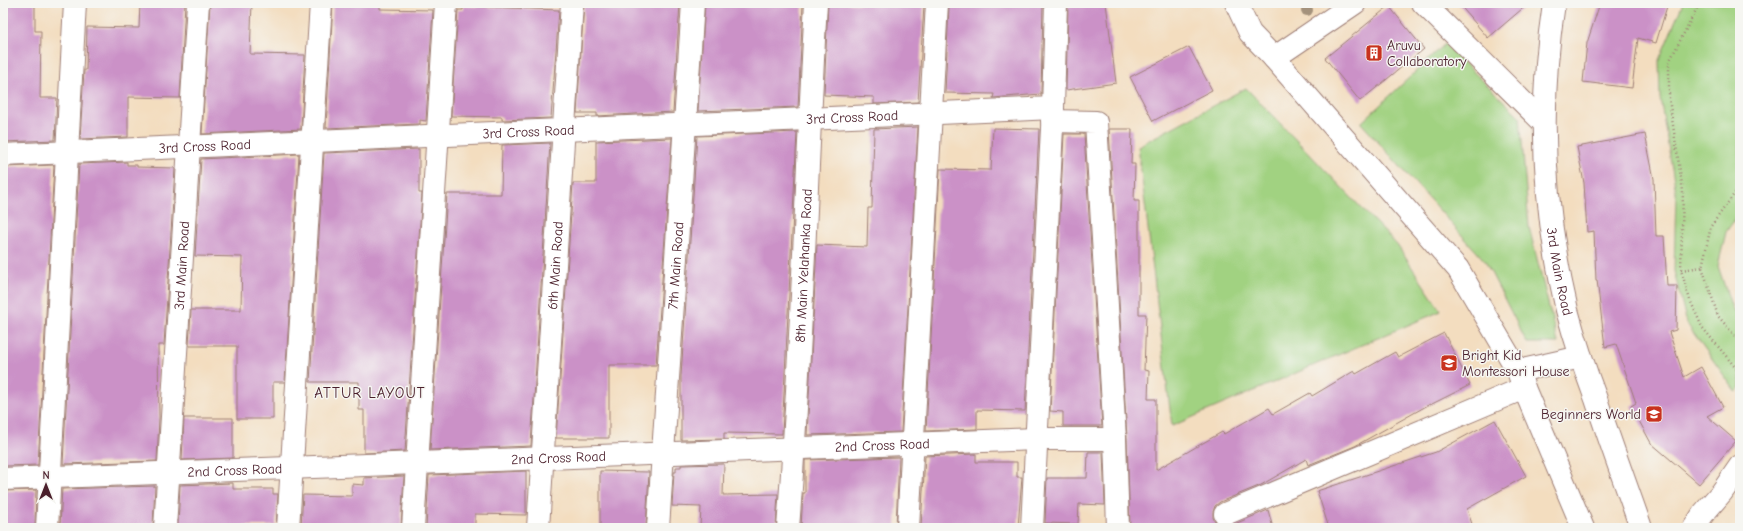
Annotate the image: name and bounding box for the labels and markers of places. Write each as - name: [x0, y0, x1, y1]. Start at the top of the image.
- place label: Aruvu Collaboratory: [1387, 37, 1467, 70]
- building icon: Aruvu Collaboratory: [1364, 43, 1384, 63]
- place label: Bright Kid Montessori House: [1462, 347, 1569, 380]
- school or university icon: Bright Kid Montessori House: [1439, 353, 1459, 373]
- school or university icon: Beginners World: [1644, 404, 1664, 424]
- place label: Beginners World: [1541, 406, 1641, 423]

